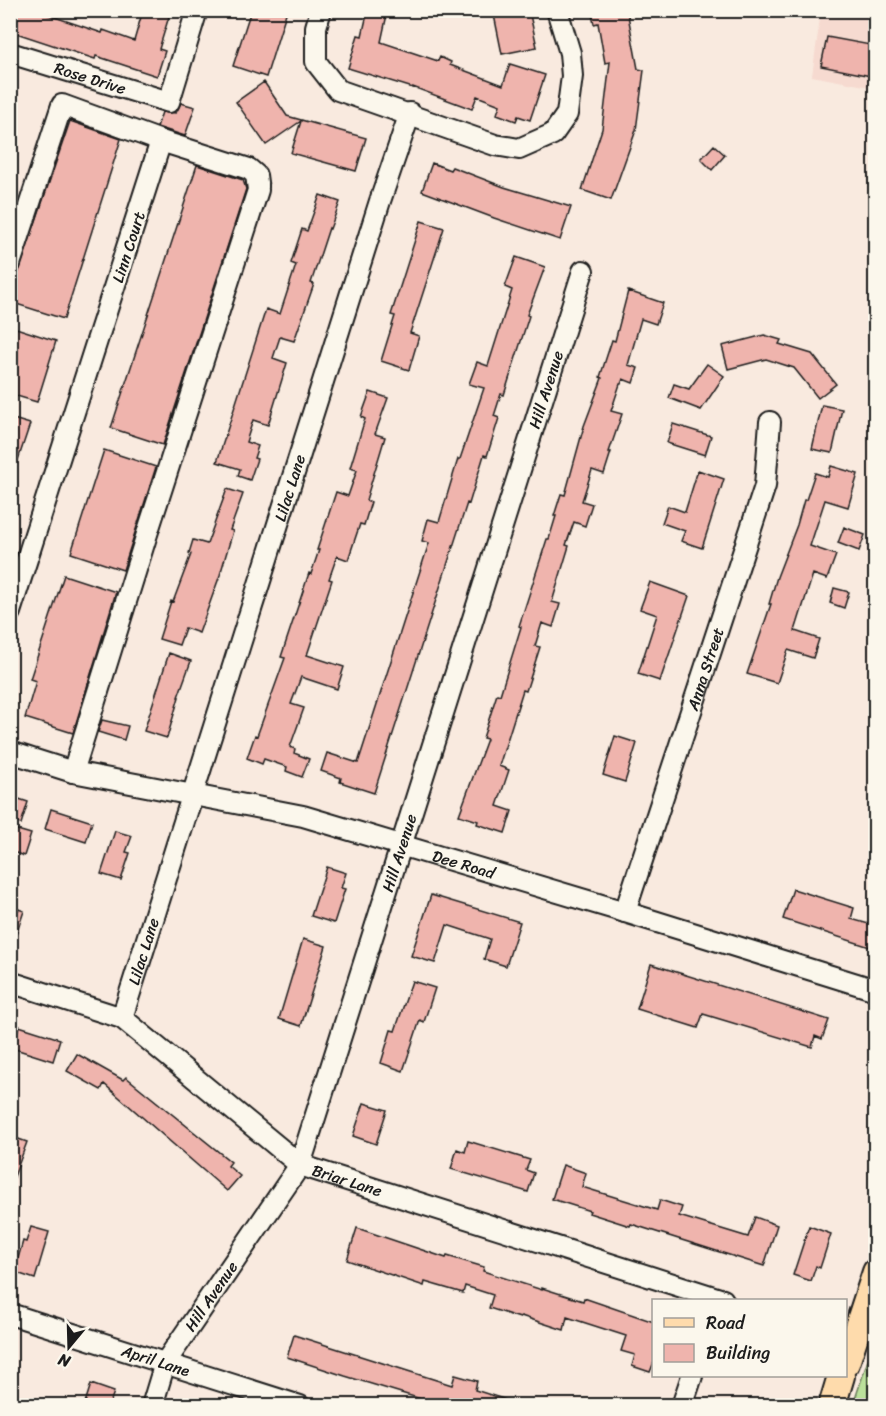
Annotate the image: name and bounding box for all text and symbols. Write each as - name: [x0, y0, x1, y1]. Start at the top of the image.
- street label: Rose Drive: [51, 53, 130, 103]
- street label: Linn Court: [103, 208, 154, 287]
- street label: Hill Avenue: [520, 347, 572, 432]
- street label: Lilac Lane: [266, 451, 314, 525]
- street label: Anna Street: [678, 624, 733, 715]
- street label: Hill Avenue: [373, 810, 425, 896]
- street label: Dee Road: [429, 841, 500, 888]
- street label: Lilac Lane: [119, 914, 168, 989]
- street label: Briar Lane: [308, 1156, 386, 1205]
- street label: Hill Avenue: [176, 1255, 246, 1338]
- legend: [652, 1299, 847, 1377]
- text: Road: [706, 1307, 746, 1339]
- north arrow: [39, 1317, 99, 1377]
- street label: April Lane: [117, 1336, 194, 1385]
- text: Building: [706, 1337, 770, 1369]
- text: N: [53, 1345, 75, 1377]

